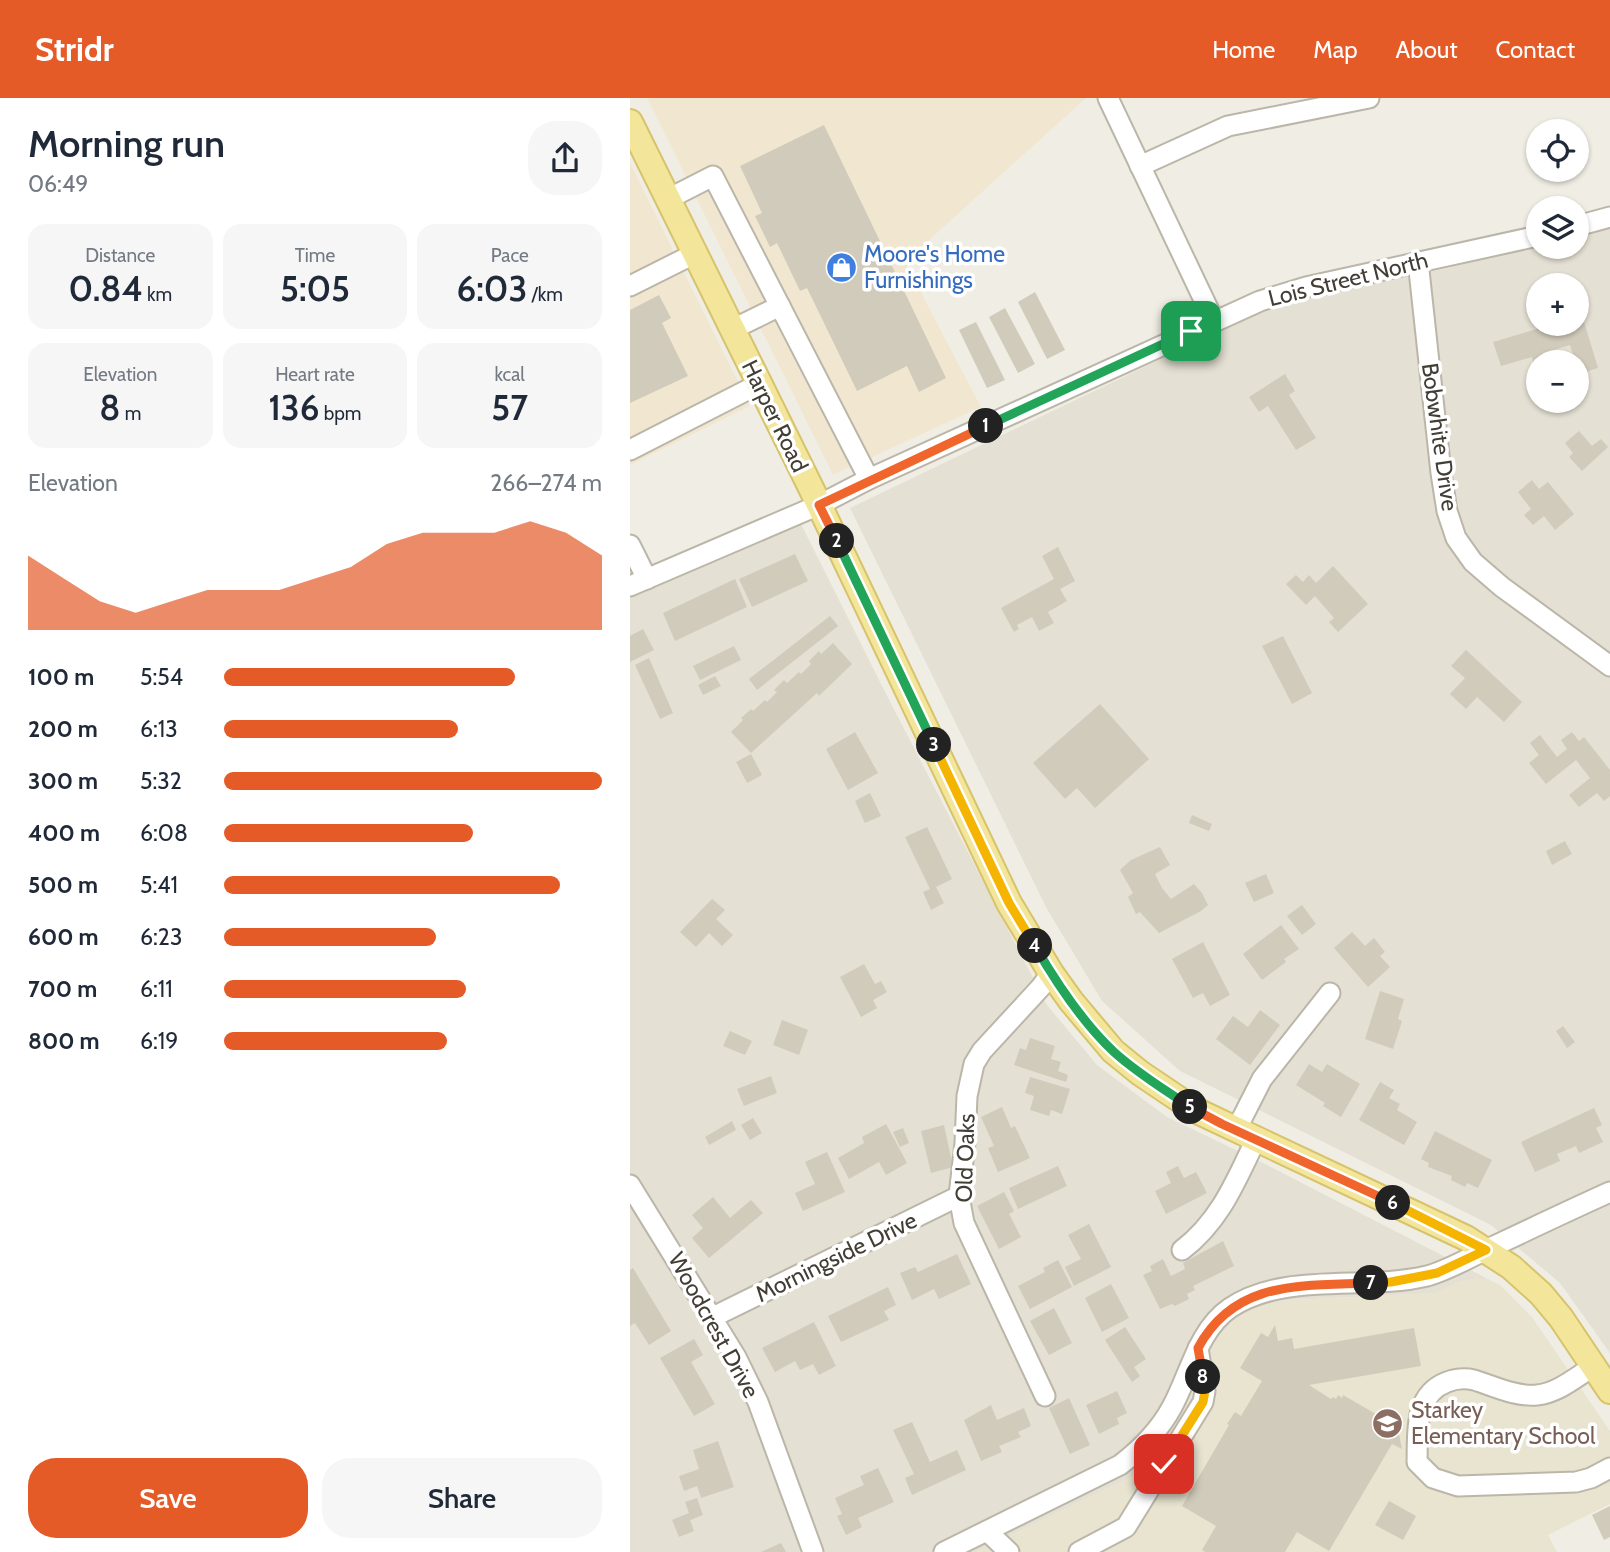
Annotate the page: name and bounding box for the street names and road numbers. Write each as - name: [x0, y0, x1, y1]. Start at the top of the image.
- street label: Lois Street North: [1265, 246, 1431, 312]
- street label: Harper Road: [736, 355, 814, 477]
- street label: Bobwhite Drive: [1416, 361, 1464, 513]
- street label: Old Oaks: [949, 1113, 981, 1203]
- street label: Morningside Drive: [751, 1206, 921, 1308]
- street label: Woodcrest Drive: [662, 1247, 766, 1403]

